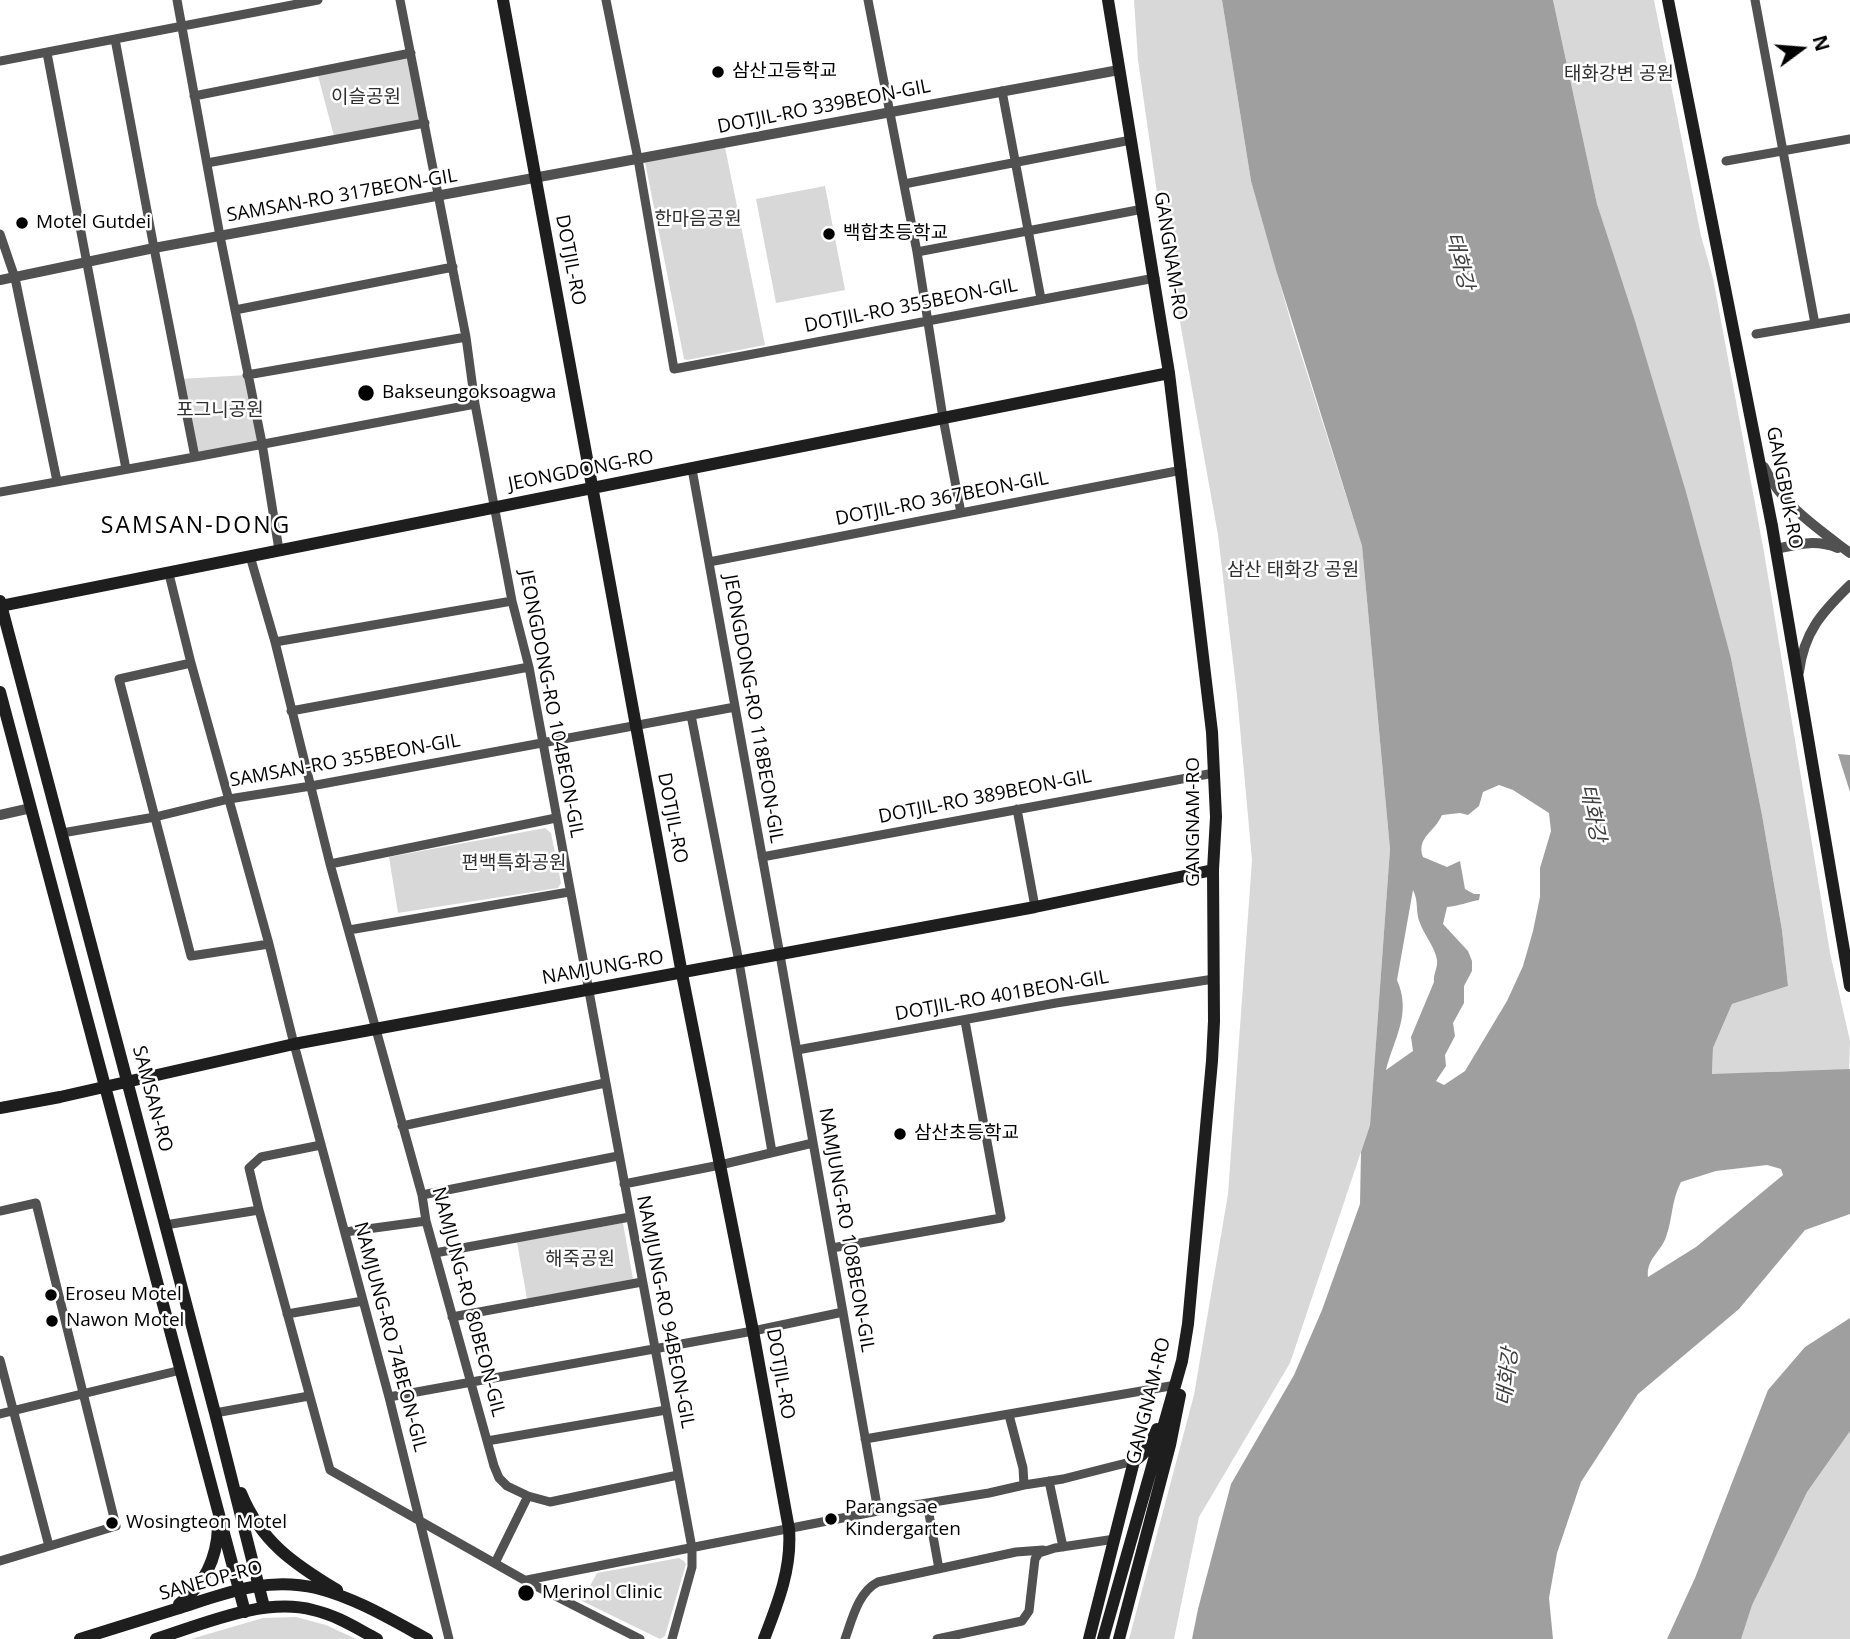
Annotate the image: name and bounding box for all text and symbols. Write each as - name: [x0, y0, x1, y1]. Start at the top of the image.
- north arrow: [1766, 14, 1836, 84]
- text: N: [1807, 32, 1836, 54]
- place label: 삼산고등학교: [732, 61, 837, 83]
- marker: 삼산고등학교: [710, 64, 726, 80]
- park label: 태화강변 공원: [1564, 64, 1674, 86]
- street label: DOTJIL-RO 339BEON-GIL: [716, 75, 932, 139]
- park label: 이슬공원: [331, 87, 401, 109]
- street label: SAMSAN-RO 317BEON-GIL: [225, 165, 459, 227]
- street label: GANGNAM-RO: [1149, 190, 1191, 322]
- park label: 한마음공원: [654, 209, 742, 231]
- place label: Motel Gutdei: [36, 212, 151, 234]
- street label: DOTJIL-RO: [550, 213, 590, 307]
- marker: Motel Gutdei: [14, 215, 30, 231]
- place label: 백합초등학교: [843, 223, 948, 245]
- marker: 백합초등학교: [821, 226, 837, 242]
- water label: 태화강: [1440, 230, 1478, 292]
- street label: DOTJIL-RO 355BEON-GIL: [803, 274, 1019, 338]
- place label: Bakseungoksoagwa: [382, 382, 556, 404]
- marker: Bakseungoksoagwa: [356, 383, 376, 403]
- park label: 포그니공원: [176, 400, 264, 422]
- street label: GANGBUK-RO: [1761, 425, 1807, 551]
- street label: JEONGDONG-RO: [506, 446, 656, 496]
- street label: DOTJIL-RO 367BEON-GIL: [834, 467, 1050, 531]
- district label: SAMSAN-DONG: [102, 512, 290, 540]
- park label: 삼산 태화강 공원: [1227, 560, 1359, 582]
- street label: JEONGDONG-RO 104BEON-GIL: [514, 568, 588, 840]
- street label: JEONGDONG-RO 118BEON-GIL: [718, 573, 788, 845]
- street label: SAMSAN-RO 355BEON-GIL: [228, 730, 462, 792]
- street label: GANGNAM-RO: [1183, 757, 1205, 887]
- street label: DOTJIL-RO 389BEON-GIL: [877, 765, 1093, 829]
- street label: DOTJIL-RO: [652, 771, 692, 865]
- water label: 태화강: [1574, 782, 1610, 844]
- park label: 편백특화공원: [462, 853, 566, 875]
- street label: NAMJUNG-RO: [540, 946, 666, 990]
- street label: DOTJIL-RO 401BEON-GIL: [893, 966, 1111, 1026]
- street label: SAMSAN-RO: [127, 1043, 177, 1155]
- street label: NAMJUNG-RO 108BEON-GIL: [813, 1106, 879, 1354]
- place label: 삼산초등학교: [914, 1123, 1019, 1145]
- marker: 삼산초등학교: [892, 1126, 908, 1142]
- street label: NAMJUNG-RO 80BEON-GIL: [426, 1185, 510, 1419]
- street label: NAMJUNG-RO 94BEON-GIL: [631, 1194, 699, 1430]
- street label: NAMJUNG-RO 74BEON-GIL: [348, 1220, 432, 1454]
- park label: 해죽공원: [545, 1249, 615, 1271]
- place label: Eroseu Motel: [65, 1284, 182, 1306]
- marker: Eroseu Motel: [43, 1287, 59, 1303]
- place label: Nawon Motel: [66, 1310, 184, 1332]
- marker: Nawon Motel: [44, 1313, 60, 1329]
- street label: DOTJIL-RO: [761, 1327, 799, 1421]
- street label: GANGNAM-RO: [1122, 1335, 1176, 1467]
- water label: 태화강: [1492, 1347, 1524, 1407]
- place label: Parangsae Kindergarten: [845, 1497, 961, 1541]
- marker: Parangsae Kindergarten: [823, 1511, 839, 1527]
- place label: Wosingteon Motel: [126, 1512, 287, 1534]
- marker: Wosingteon Motel: [104, 1515, 120, 1531]
- street label: SANEOP-RO: [157, 1556, 265, 1606]
- place label: Merinol Clinic: [542, 1582, 662, 1604]
- marker: Merinol Clinic: [516, 1583, 536, 1603]

